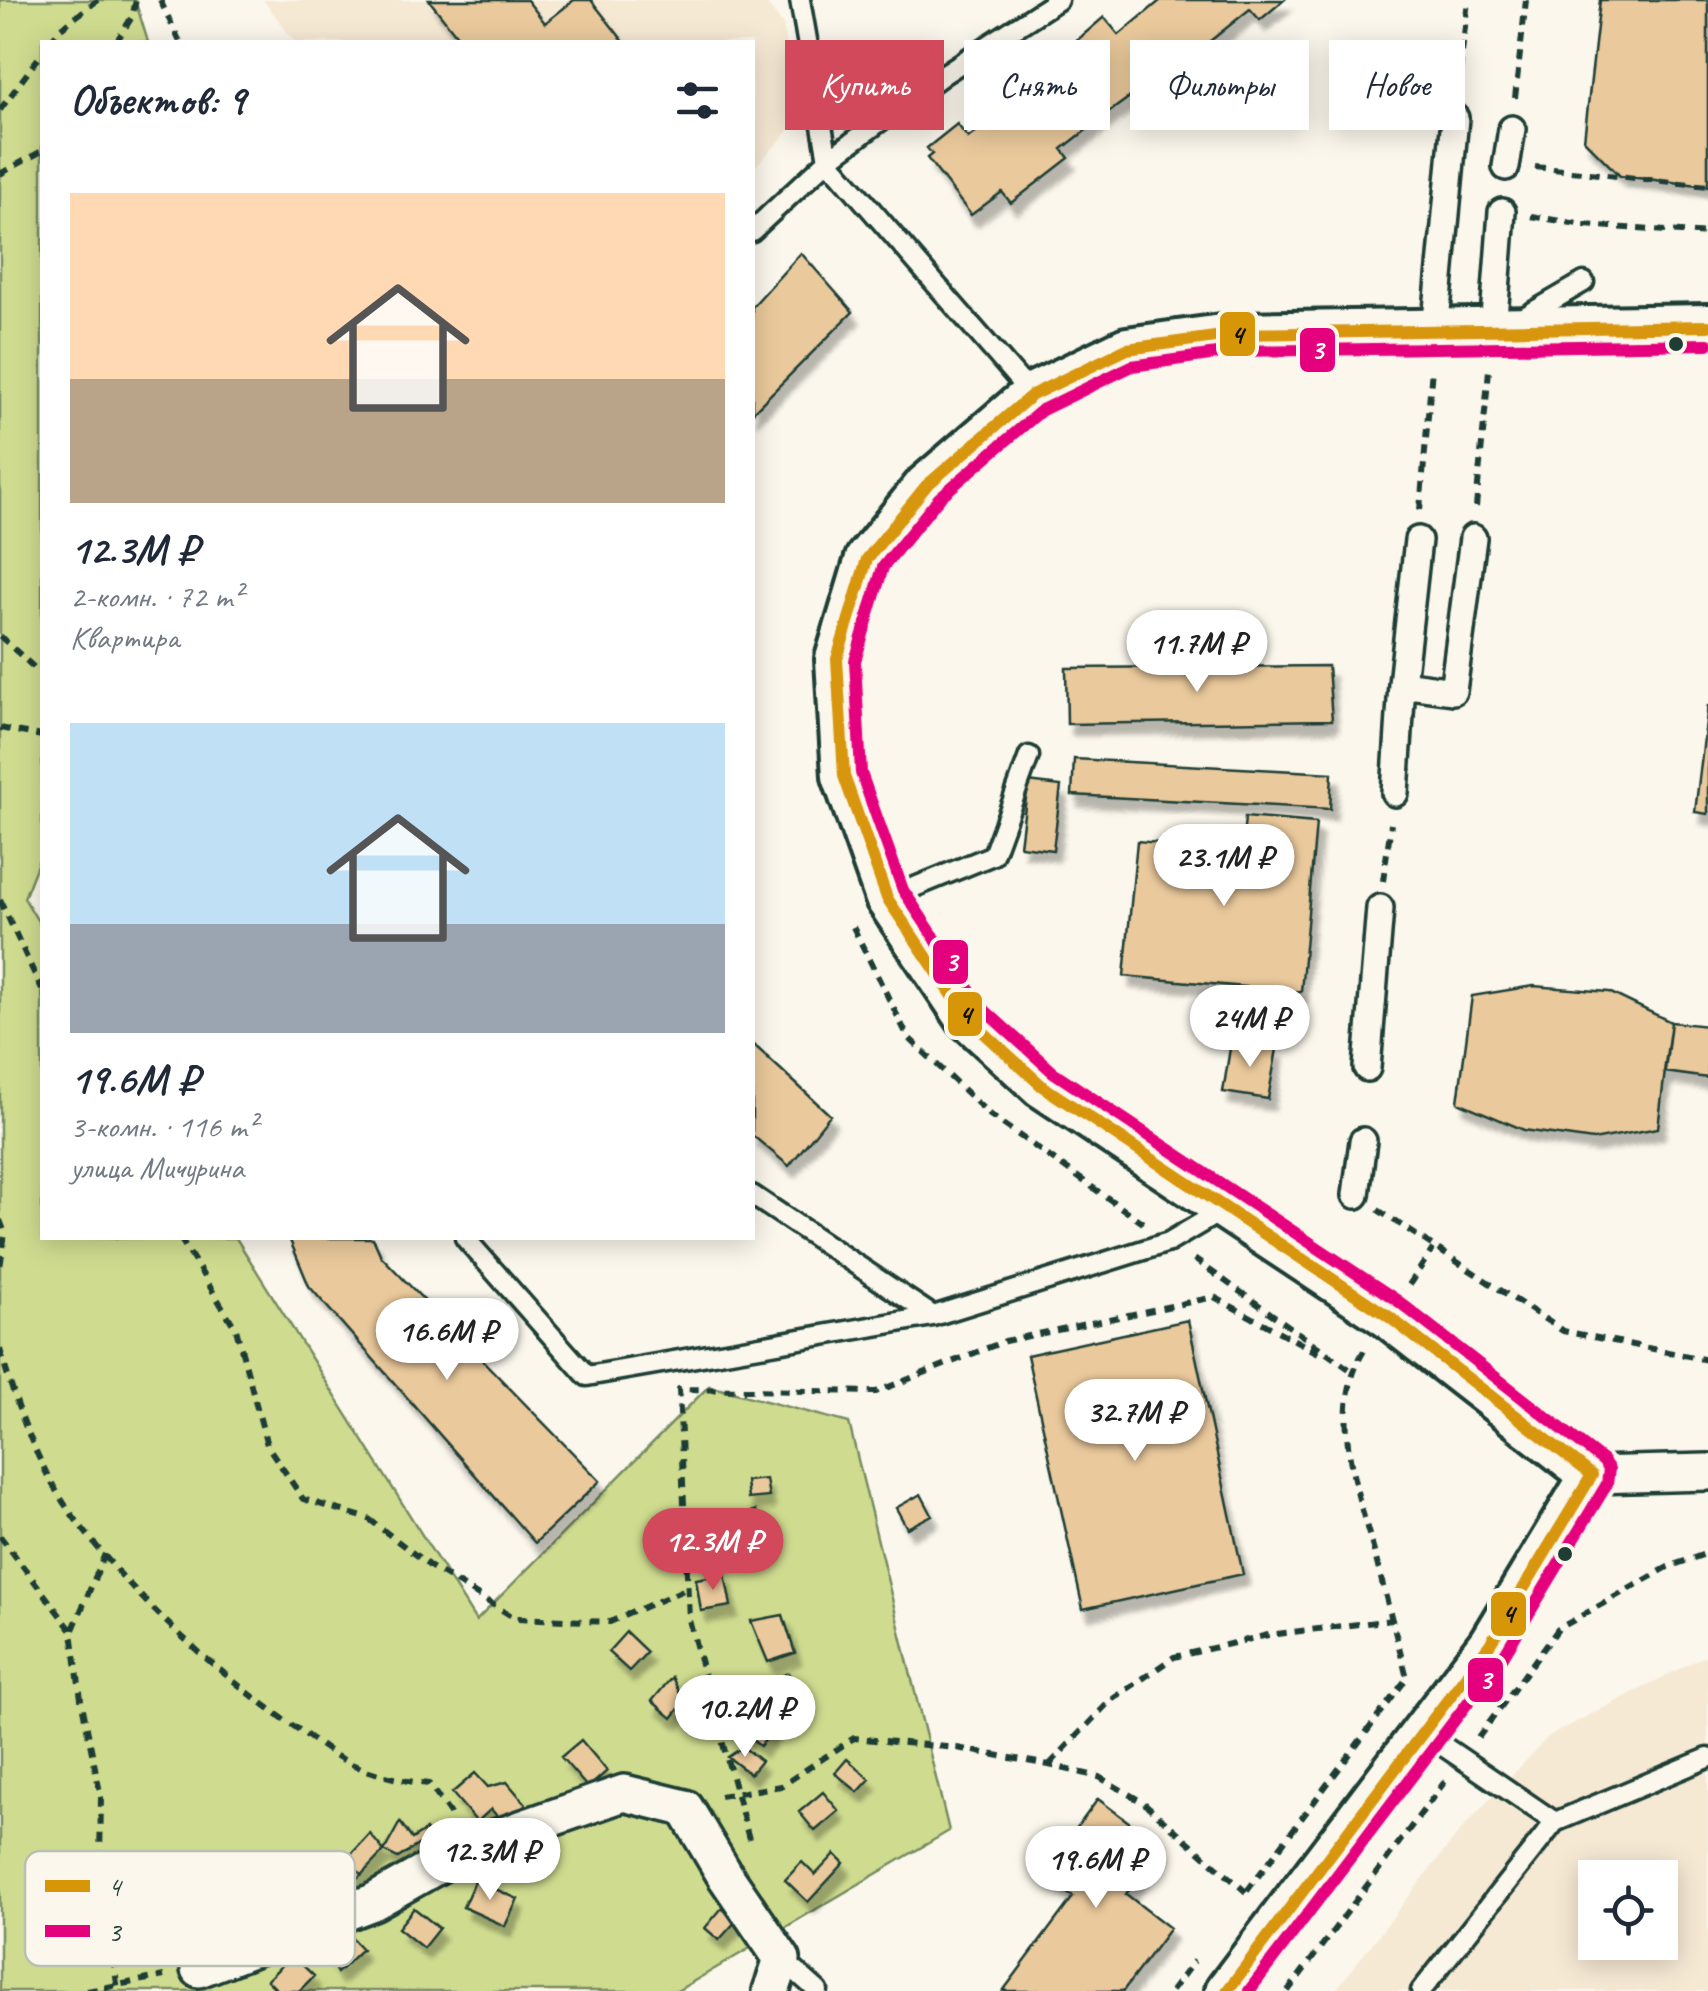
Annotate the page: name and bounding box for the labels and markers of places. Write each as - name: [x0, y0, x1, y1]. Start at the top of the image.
- unlabelled marker: [1666, 334, 1686, 354]
- pin: 11.7M ₽: [1105, 610, 1289, 695]
- pin: 23.1M ₽: [1132, 824, 1316, 909]
- pin: 24M ₽: [1180, 985, 1320, 1070]
- pin: 16.6M ₽: [355, 1298, 539, 1383]
- pin: 32.7M ₽: [1043, 1379, 1227, 1464]
- pin: 12.3M ₽: [621, 1508, 805, 1593]
- unlabelled marker: [1555, 1544, 1575, 1564]
- pin: 10.2M ₽: [653, 1675, 837, 1760]
- pin: 12.3M ₽: [398, 1818, 582, 1903]
- pin: 19.6M ₽: [1004, 1826, 1188, 1911]

